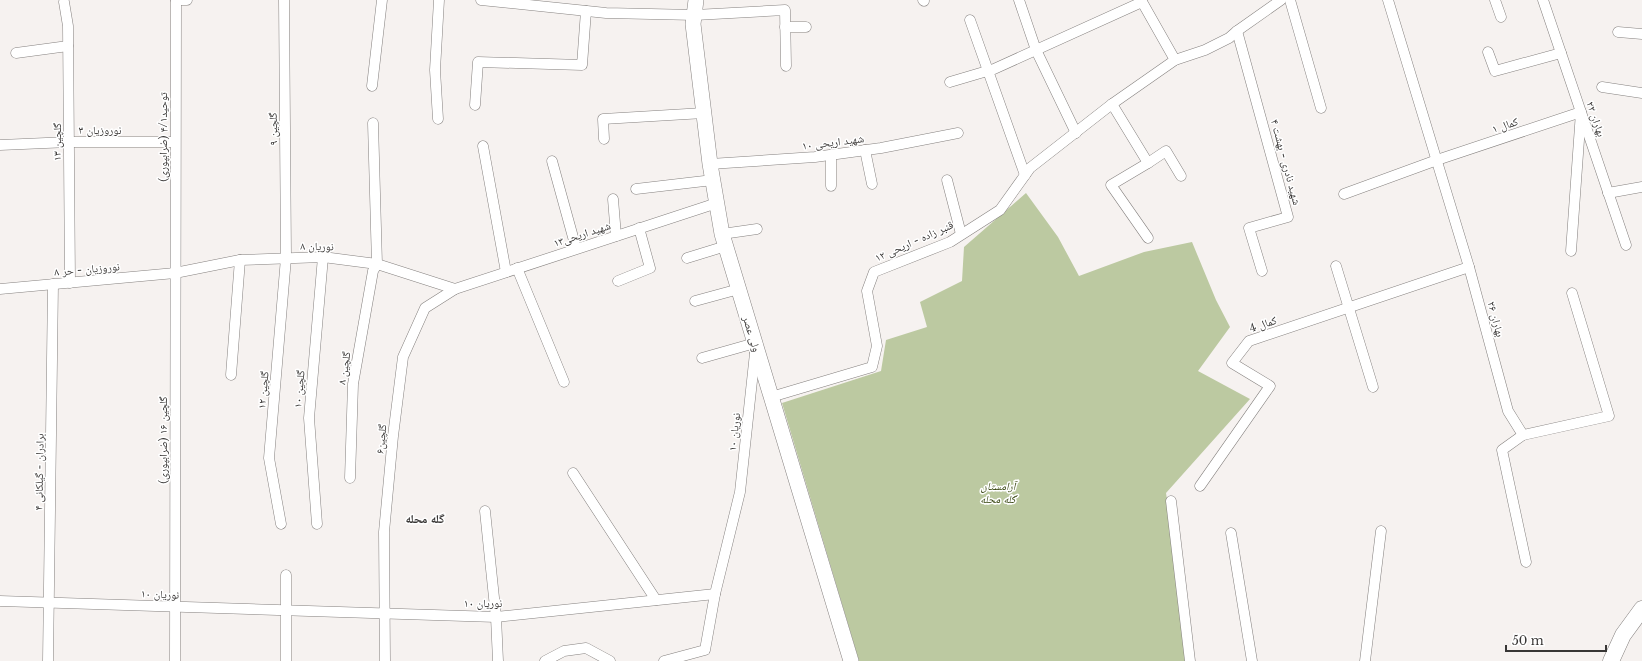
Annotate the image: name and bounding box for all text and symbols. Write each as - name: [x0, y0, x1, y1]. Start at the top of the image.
- street label: توحید۴/۱ (ضرابپوری): [156, 92, 170, 182]
- street label: بهاران ۲۲: [1583, 100, 1609, 138]
- street label: گلچین ۹: [266, 112, 280, 146]
- street label: کمال ۱: [1490, 114, 1520, 136]
- street label: شهید نادری - بهشت ۴: [1268, 118, 1304, 206]
- street label: گلچین ۱۳: [50, 123, 64, 161]
- street label: نوروزیان ۳: [79, 123, 121, 137]
- street label: شهید اریحی ۱۰: [801, 131, 865, 153]
- street label: قنبر زاده - اریحی ۱۲: [873, 217, 956, 265]
- street label: شهید اریحی۱۳: [552, 218, 612, 250]
- street label: نوریان ۸: [300, 239, 334, 253]
- street label: نوروزیان - حر ۸: [54, 259, 120, 279]
- street label: بهاران ۲۶: [1485, 300, 1507, 338]
- street label: ولی عصر: [740, 313, 764, 354]
- street label: کمال 4: [1247, 313, 1279, 335]
- street label: گلچین ۸: [334, 350, 354, 385]
- street label: گلچین ۱۰: [290, 369, 308, 409]
- street label: گلچین ۱۲: [254, 370, 272, 410]
- street label: گلچین ۱۶ (ضرابپوری): [156, 396, 170, 484]
- street label: نوریان ۱۰: [725, 412, 743, 452]
- street label: گلچین۶: [372, 423, 390, 455]
- street label: برادران - گیلکانی ۴: [31, 433, 47, 511]
- park label: آرامستان گله محله: [980, 479, 1019, 506]
- district label: گله محله: [405, 511, 445, 526]
- street label: نوریان ۱۰: [141, 586, 179, 602]
- street label: نوریان ۱۰: [464, 596, 502, 610]
- scale bar: [1506, 627, 1606, 653]
- text: 50 m: [1512, 633, 1544, 648]

